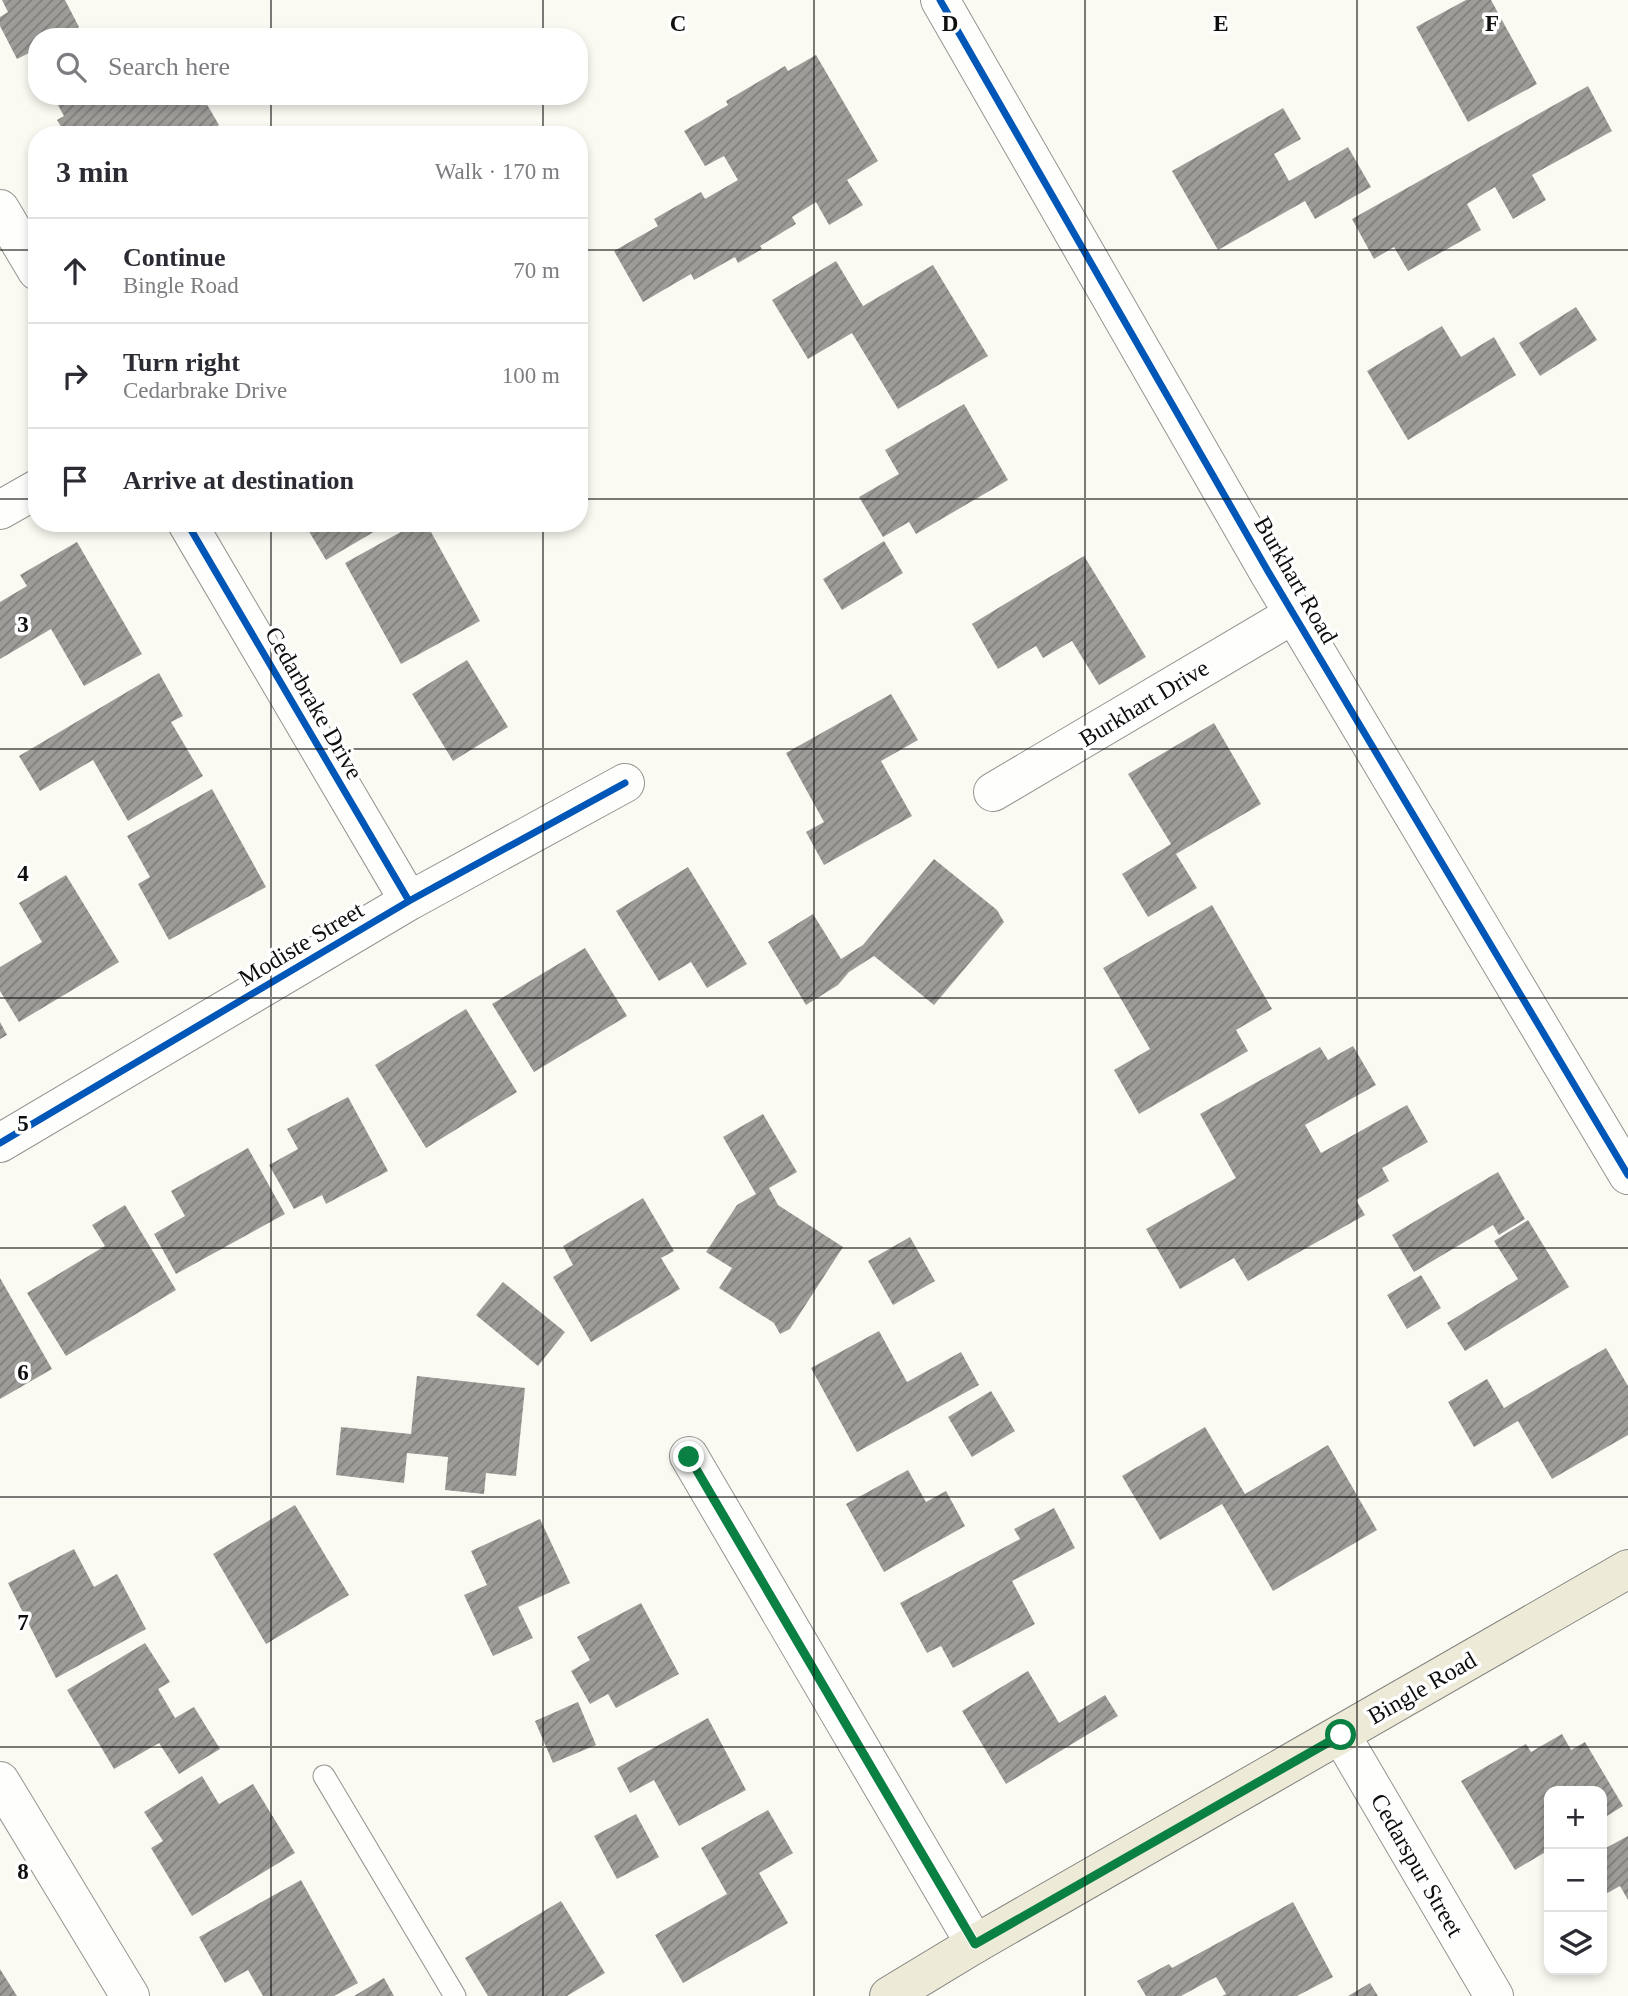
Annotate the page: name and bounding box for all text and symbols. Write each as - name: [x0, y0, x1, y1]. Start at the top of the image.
- text: C: [670, 11, 686, 36]
- text: D: [942, 11, 958, 36]
- text: E: [1213, 11, 1229, 36]
- text: F: [1485, 11, 1499, 36]
- search box: [28, 28, 588, 105]
- icon: search: [52, 48, 90, 86]
- text: Search here: [108, 52, 230, 81]
- text: 3 min: [56, 155, 129, 188]
- text: Walk · 170 m: [435, 159, 560, 184]
- text: Continue: [123, 243, 226, 272]
- icon: ahead: [56, 252, 94, 290]
- text: 70 m: [513, 258, 560, 283]
- text: Bingle Road: [123, 273, 239, 298]
- text: Turn right: [123, 348, 240, 377]
- icon: right: [56, 357, 94, 395]
- text: 100 m: [502, 363, 560, 388]
- text: Cedarbrake Drive: [123, 378, 287, 403]
- icon: arrive: [56, 462, 94, 500]
- text: Arrive at destination: [123, 466, 354, 495]
- street label: Burkhart Road: [1249, 512, 1343, 648]
- text: 3: [17, 612, 29, 637]
- street label: Cedarbrake Drive: [260, 622, 368, 784]
- street label: Burkhart Drive: [1075, 654, 1213, 752]
- text: 4: [17, 861, 29, 886]
- street label: Modiste Street: [234, 896, 368, 991]
- text: 5: [17, 1111, 29, 1136]
- text: 6: [17, 1360, 29, 1385]
- route end: [673, 1441, 704, 1472]
- text: 7: [17, 1610, 29, 1635]
- street label: Bingle Road: [1363, 1647, 1481, 1729]
- route start: [1325, 1719, 1356, 1750]
- map controls: [1544, 1786, 1607, 1975]
- button: +: [1544, 1786, 1607, 1849]
- street label: Cedarspur Street: [1366, 1789, 1469, 1941]
- button: −: [1544, 1849, 1607, 1912]
- text: 8: [17, 1859, 29, 1884]
- button: layers: [1544, 1912, 1607, 1975]

